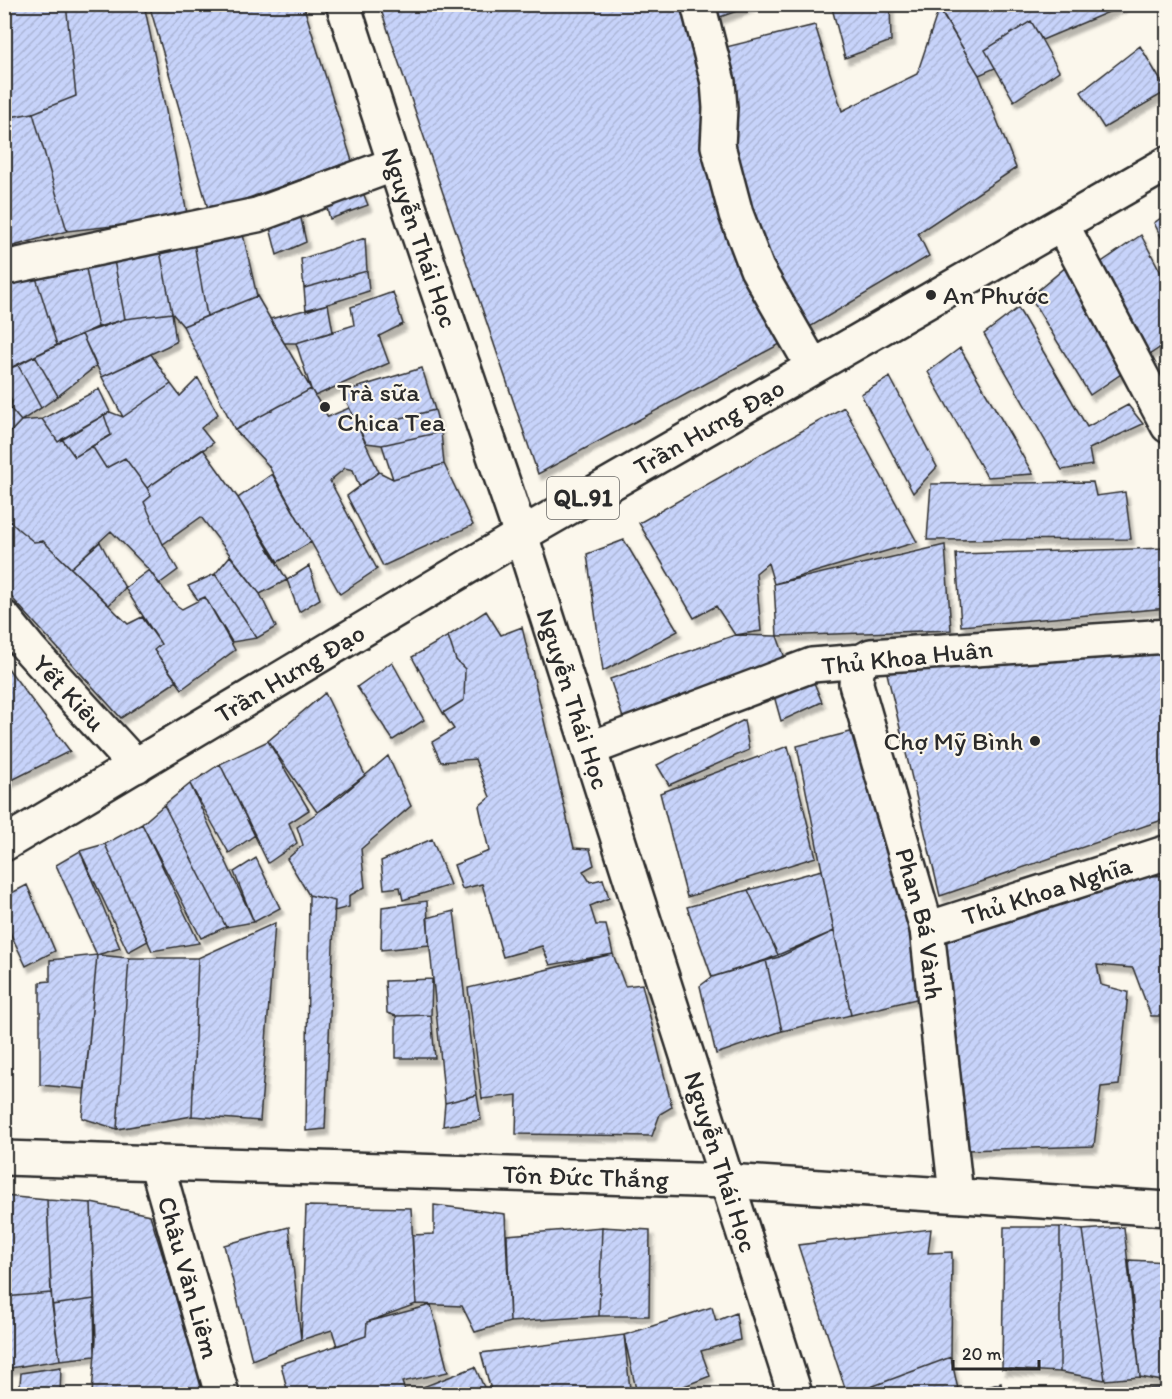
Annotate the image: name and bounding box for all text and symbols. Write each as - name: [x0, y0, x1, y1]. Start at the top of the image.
- street label: Nguyễn Thái Học: [375, 144, 465, 332]
- place label: An Phước: [943, 279, 1049, 311]
- marker: An Phước: [924, 288, 938, 302]
- street label: Trần Hưng Đạo: [628, 371, 790, 483]
- place label: Trà sữa Chica Tea: [337, 376, 446, 438]
- marker: Trà sữa Chica Tea: [318, 400, 332, 414]
- road number: QL.91: [547, 477, 619, 519]
- street label: Nguyễn Thái Học: [529, 604, 617, 793]
- street label: Trần Hưng Đạo: [209, 616, 370, 730]
- street label: Thủ Khoa Huân: [820, 632, 995, 682]
- street label: Yết Kiêu: [26, 648, 112, 738]
- place label: Chợ Mỹ Bình: [884, 725, 1023, 757]
- marker: Chợ Mỹ Bình: [1028, 734, 1042, 748]
- street label: Phan Bá Vành: [888, 844, 951, 1001]
- street label: Thủ Khoa Nghĩa: [958, 848, 1136, 933]
- street label: Nguyễn Thái Học: [677, 1067, 765, 1256]
- street label: Tôn Đức Thắng: [502, 1158, 670, 1195]
- street label: Châu Văn Liêm: [151, 1193, 227, 1362]
- scale bar: [953, 1333, 1038, 1371]
- text: 20 m: [962, 1343, 1002, 1365]

